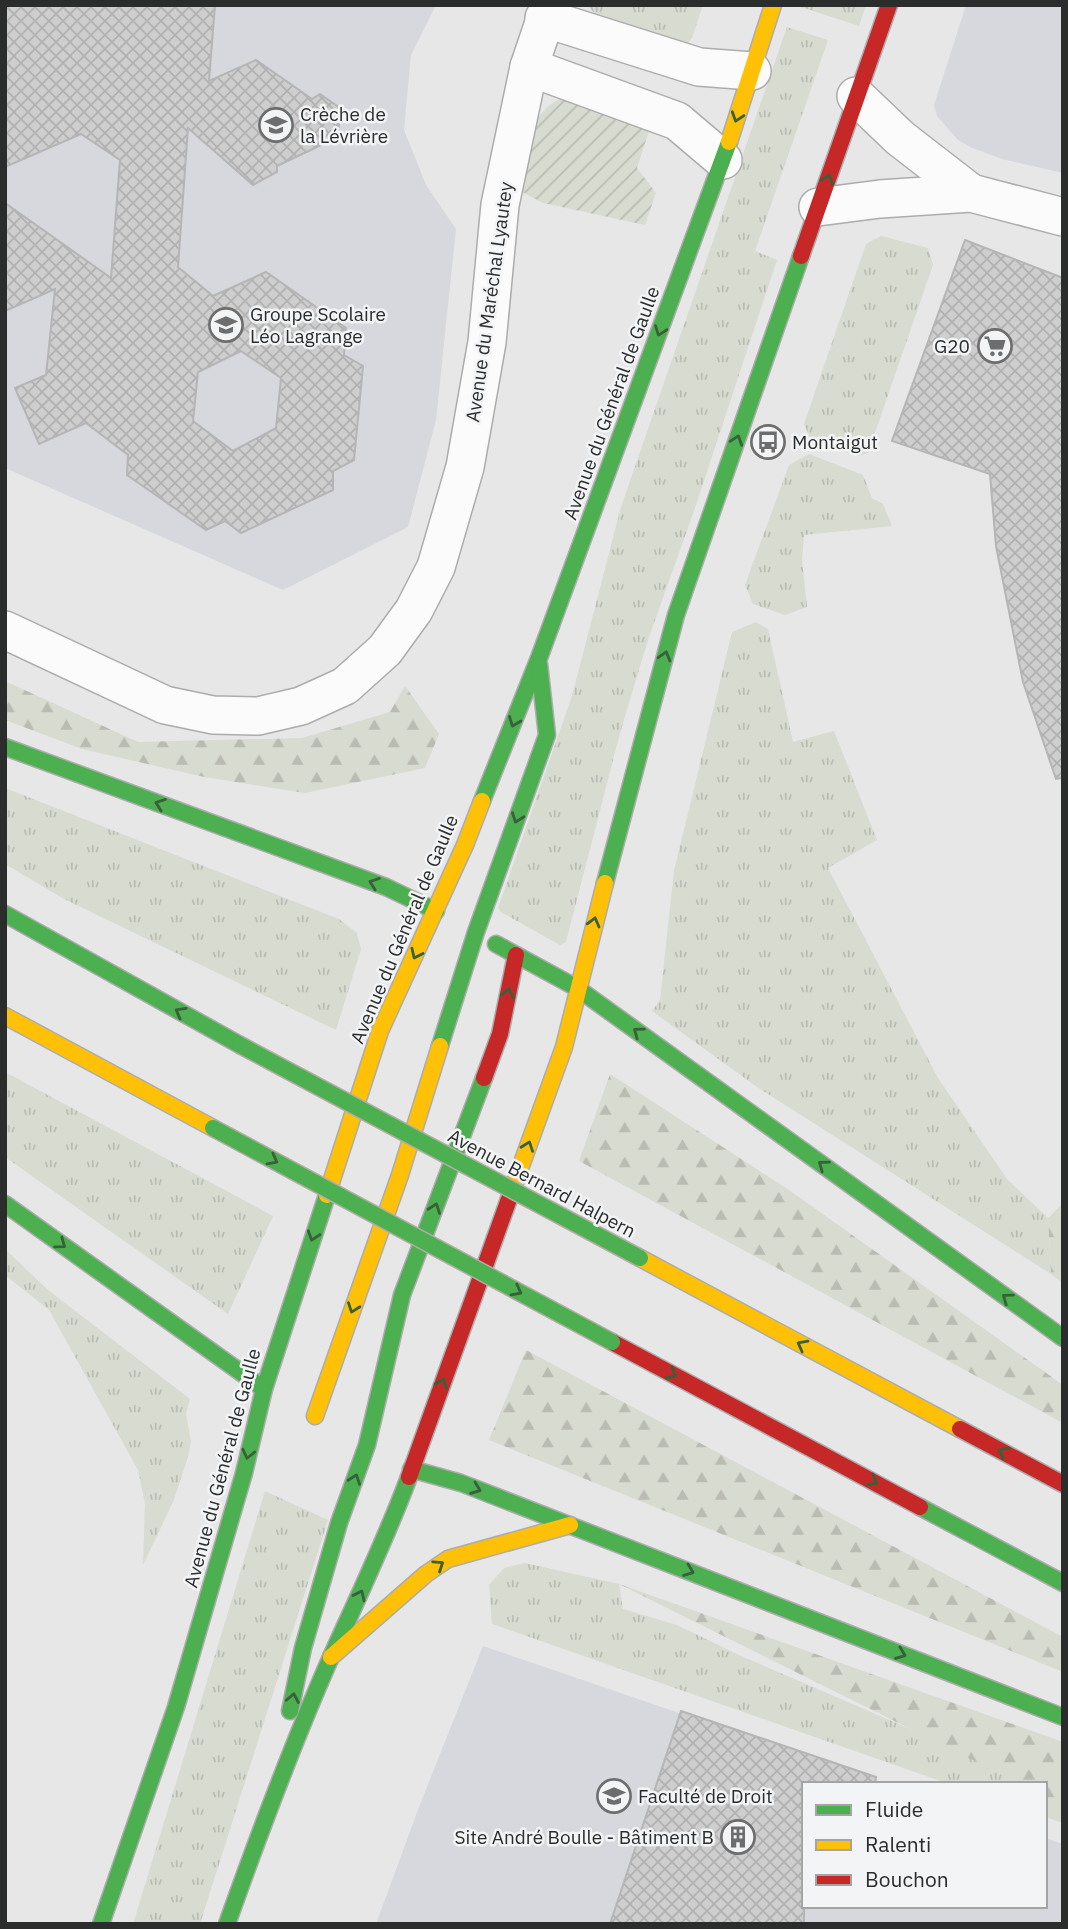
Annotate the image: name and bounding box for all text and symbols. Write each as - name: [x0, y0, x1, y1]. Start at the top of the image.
- place label: Crèche de la Lévrière: [300, 102, 388, 148]
- school or university icon: Crèche de la Lévrière: [257, 106, 295, 144]
- one-way arrow: [731, 110, 745, 122]
- one-way arrow: [820, 173, 834, 185]
- street label: Avenue du Maréchal Lyautey: [460, 180, 518, 424]
- street label: Avenue du Général de Gaulle: [558, 283, 664, 523]
- place label: Groupe Scolaire Léo Lagrange: [250, 302, 386, 348]
- school or university icon: Groupe Scolaire Léo Lagrange: [207, 306, 245, 344]
- one-way arrow: [654, 324, 668, 336]
- supermarket icon: G20: [976, 327, 1014, 365]
- place label: G20: [934, 334, 970, 358]
- bus stop icon: Montaigut: [749, 423, 787, 461]
- place label: Montaigut: [792, 430, 878, 454]
- one-way arrow: [729, 434, 743, 447]
- one-way arrow: [656, 650, 671, 662]
- one-way arrow: [508, 715, 522, 727]
- one-way arrow: [155, 798, 167, 812]
- street label: Avenue du Général de Gaulle: [345, 811, 463, 1047]
- one-way arrow: [511, 812, 525, 824]
- one-way arrow: [368, 877, 380, 891]
- one-way arrow: [586, 916, 600, 928]
- one-way arrow: [410, 947, 424, 959]
- one-way arrow: [500, 987, 515, 999]
- one-way arrow: [175, 1007, 188, 1020]
- one-way arrow: [633, 1027, 646, 1040]
- street label: Avenue Bernard Halpern: [444, 1123, 640, 1243]
- one-way arrow: [520, 1141, 534, 1153]
- one-way arrow: [266, 1152, 278, 1166]
- one-way arrow: [818, 1160, 831, 1173]
- one-way arrow: [427, 1202, 441, 1215]
- one-way arrow: [307, 1230, 321, 1242]
- one-way arrow: [53, 1235, 65, 1248]
- one-way arrow: [510, 1283, 522, 1296]
- one-way arrow: [1002, 1294, 1015, 1306]
- one-way arrow: [347, 1302, 361, 1314]
- one-way arrow: [797, 1340, 809, 1353]
- street label: Avenue du Général de Gaulle: [179, 1346, 265, 1590]
- one-way arrow: [665, 1366, 677, 1379]
- one-way arrow: [434, 1378, 448, 1390]
- one-way arrow: [997, 1447, 1010, 1460]
- one-way arrow: [242, 1448, 256, 1460]
- one-way arrow: [347, 1473, 361, 1485]
- one-way arrow: [865, 1473, 878, 1486]
- one-way arrow: [470, 1481, 482, 1495]
- one-way arrow: [431, 1561, 444, 1574]
- one-way arrow: [682, 1563, 694, 1577]
- one-way arrow: [352, 1590, 366, 1602]
- one-way arrow: [894, 1645, 906, 1659]
- one-way arrow: [285, 1692, 300, 1703]
- school or university icon: Faculté de Droit: [595, 1777, 633, 1815]
- legend: [802, 1782, 1047, 1908]
- place label: Faculté de Droit: [638, 1784, 773, 1808]
- text: Fluide: [865, 1795, 923, 1823]
- building icon: Site André Boulle - Bâtiment B: [719, 1818, 757, 1856]
- place label: Site André Boulle - Bâtiment B: [455, 1825, 714, 1849]
- text: Ralenti: [865, 1830, 931, 1858]
- text: Bouchon: [865, 1865, 949, 1893]

